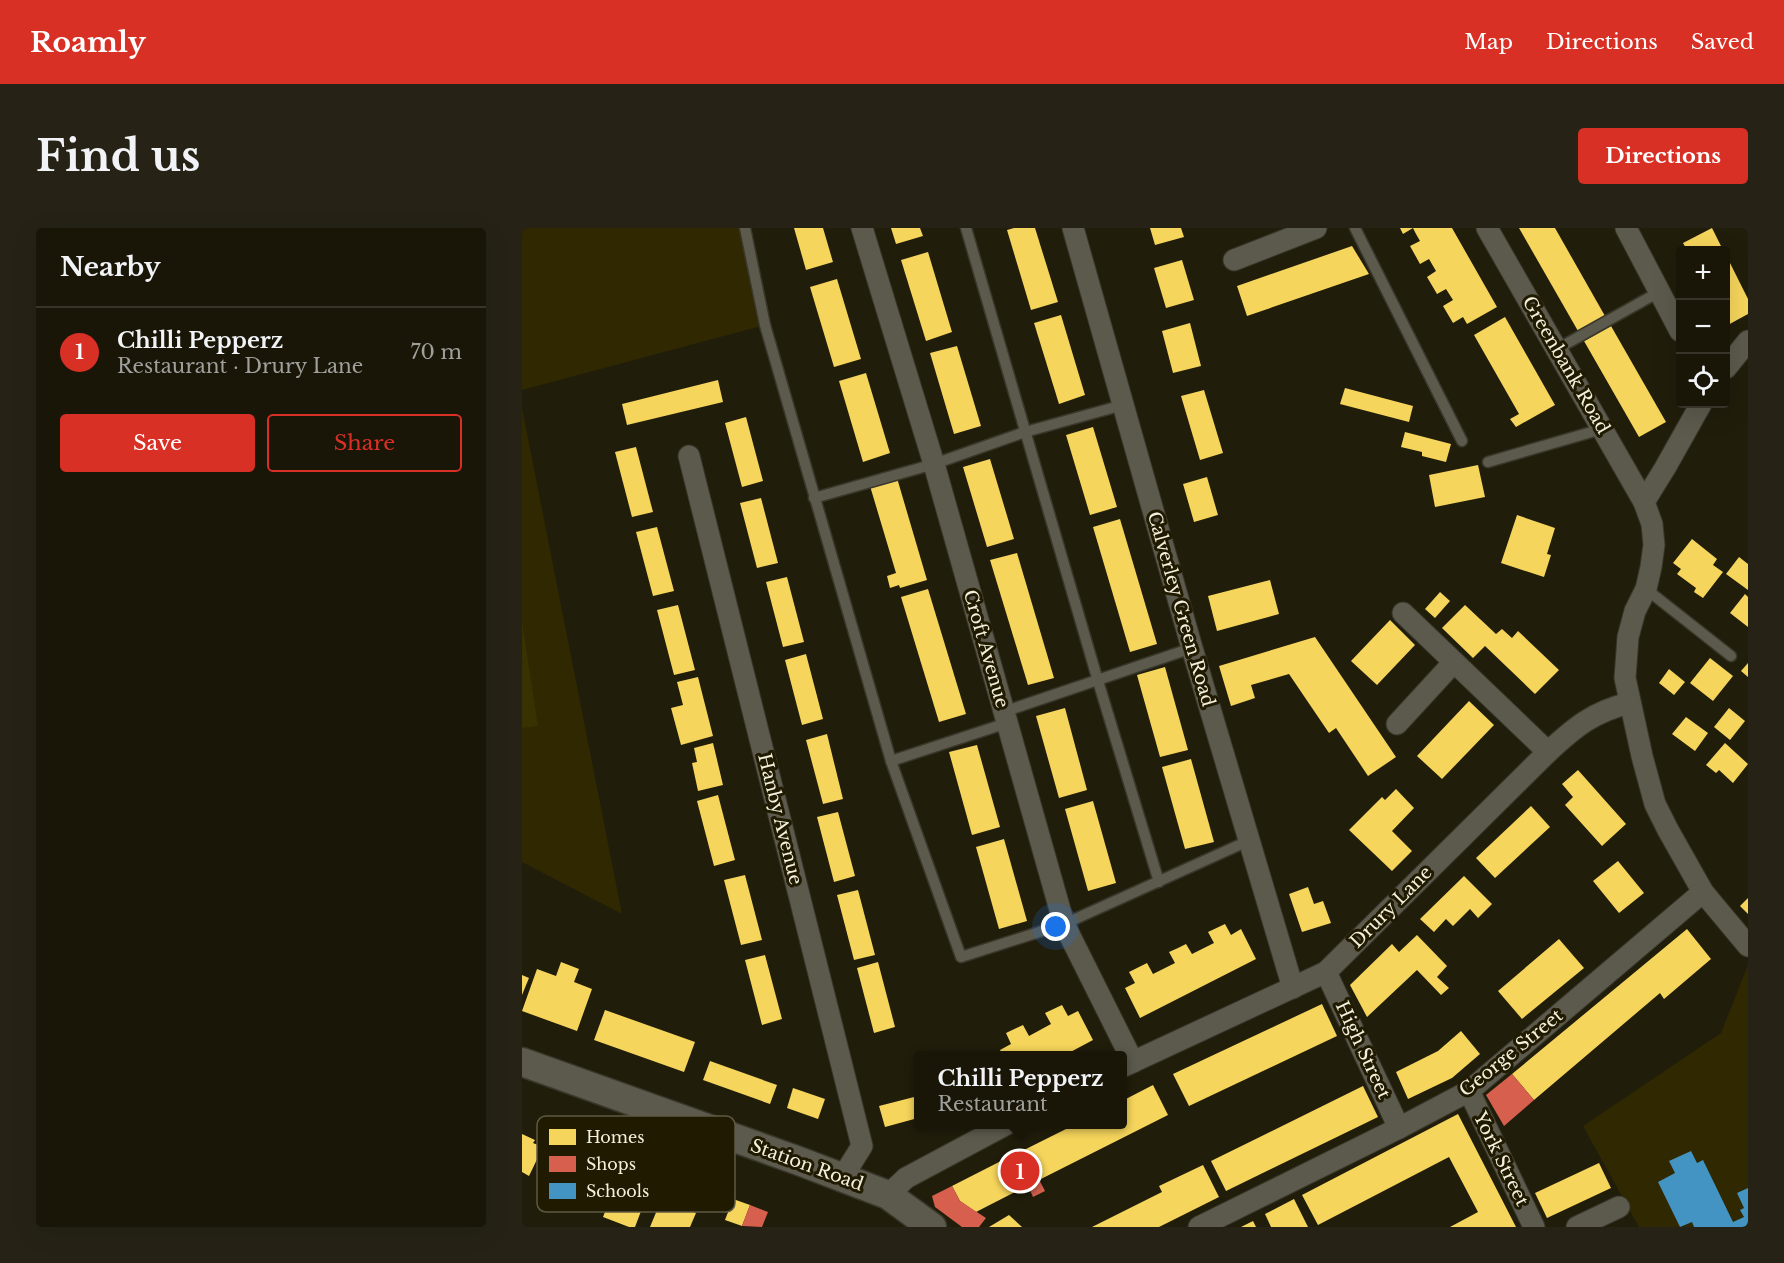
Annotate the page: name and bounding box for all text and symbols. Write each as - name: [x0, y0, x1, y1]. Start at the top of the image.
- text: Roamly: [30, 25, 146, 60]
- text: Map: [1464, 29, 1513, 55]
- text: Directions: [1546, 29, 1658, 55]
- text: Saved: [1691, 29, 1754, 55]
- button: Directions: [1578, 128, 1748, 184]
- text: Find us: [36, 130, 200, 182]
- map controls: [1676, 246, 1730, 408]
- button: +: [1676, 246, 1730, 300]
- text: Nearby: [60, 251, 161, 283]
- street label: Greenbank Road: [1518, 292, 1614, 438]
- button: −: [1676, 300, 1730, 354]
- text: Chilli Pepperz: [117, 327, 283, 354]
- text: 1: [75, 340, 84, 364]
- text: 70 m: [410, 340, 462, 364]
- text: Restaurant · Drury Lane: [117, 354, 363, 378]
- button: locate: [1676, 354, 1730, 408]
- button: Save: [60, 414, 255, 472]
- button: Share: [267, 414, 462, 472]
- street label: Calverley Green Road: [1143, 509, 1219, 709]
- street label: Croft Avenue: [959, 587, 1013, 711]
- street label: Hanby Avenue: [753, 751, 807, 887]
- street label: Drury Lane: [1345, 861, 1437, 953]
- your location: [1041, 912, 1070, 941]
- street label: High Street: [1331, 998, 1395, 1103]
- street label: George Street: [1455, 1004, 1567, 1101]
- popup: [914, 1051, 1127, 1129]
- text: Chilli Pepperz: [937, 1065, 1104, 1092]
- text: Restaurant: [937, 1092, 1048, 1116]
- street label: York Street: [1468, 1107, 1533, 1210]
- legend: [537, 1116, 735, 1212]
- text: Homes: [586, 1127, 644, 1147]
- street label: Station Road: [748, 1134, 866, 1196]
- pin: 1: [1000, 1148, 1040, 1194]
- text: Shops: [586, 1154, 636, 1174]
- text: Schools: [586, 1181, 649, 1201]

